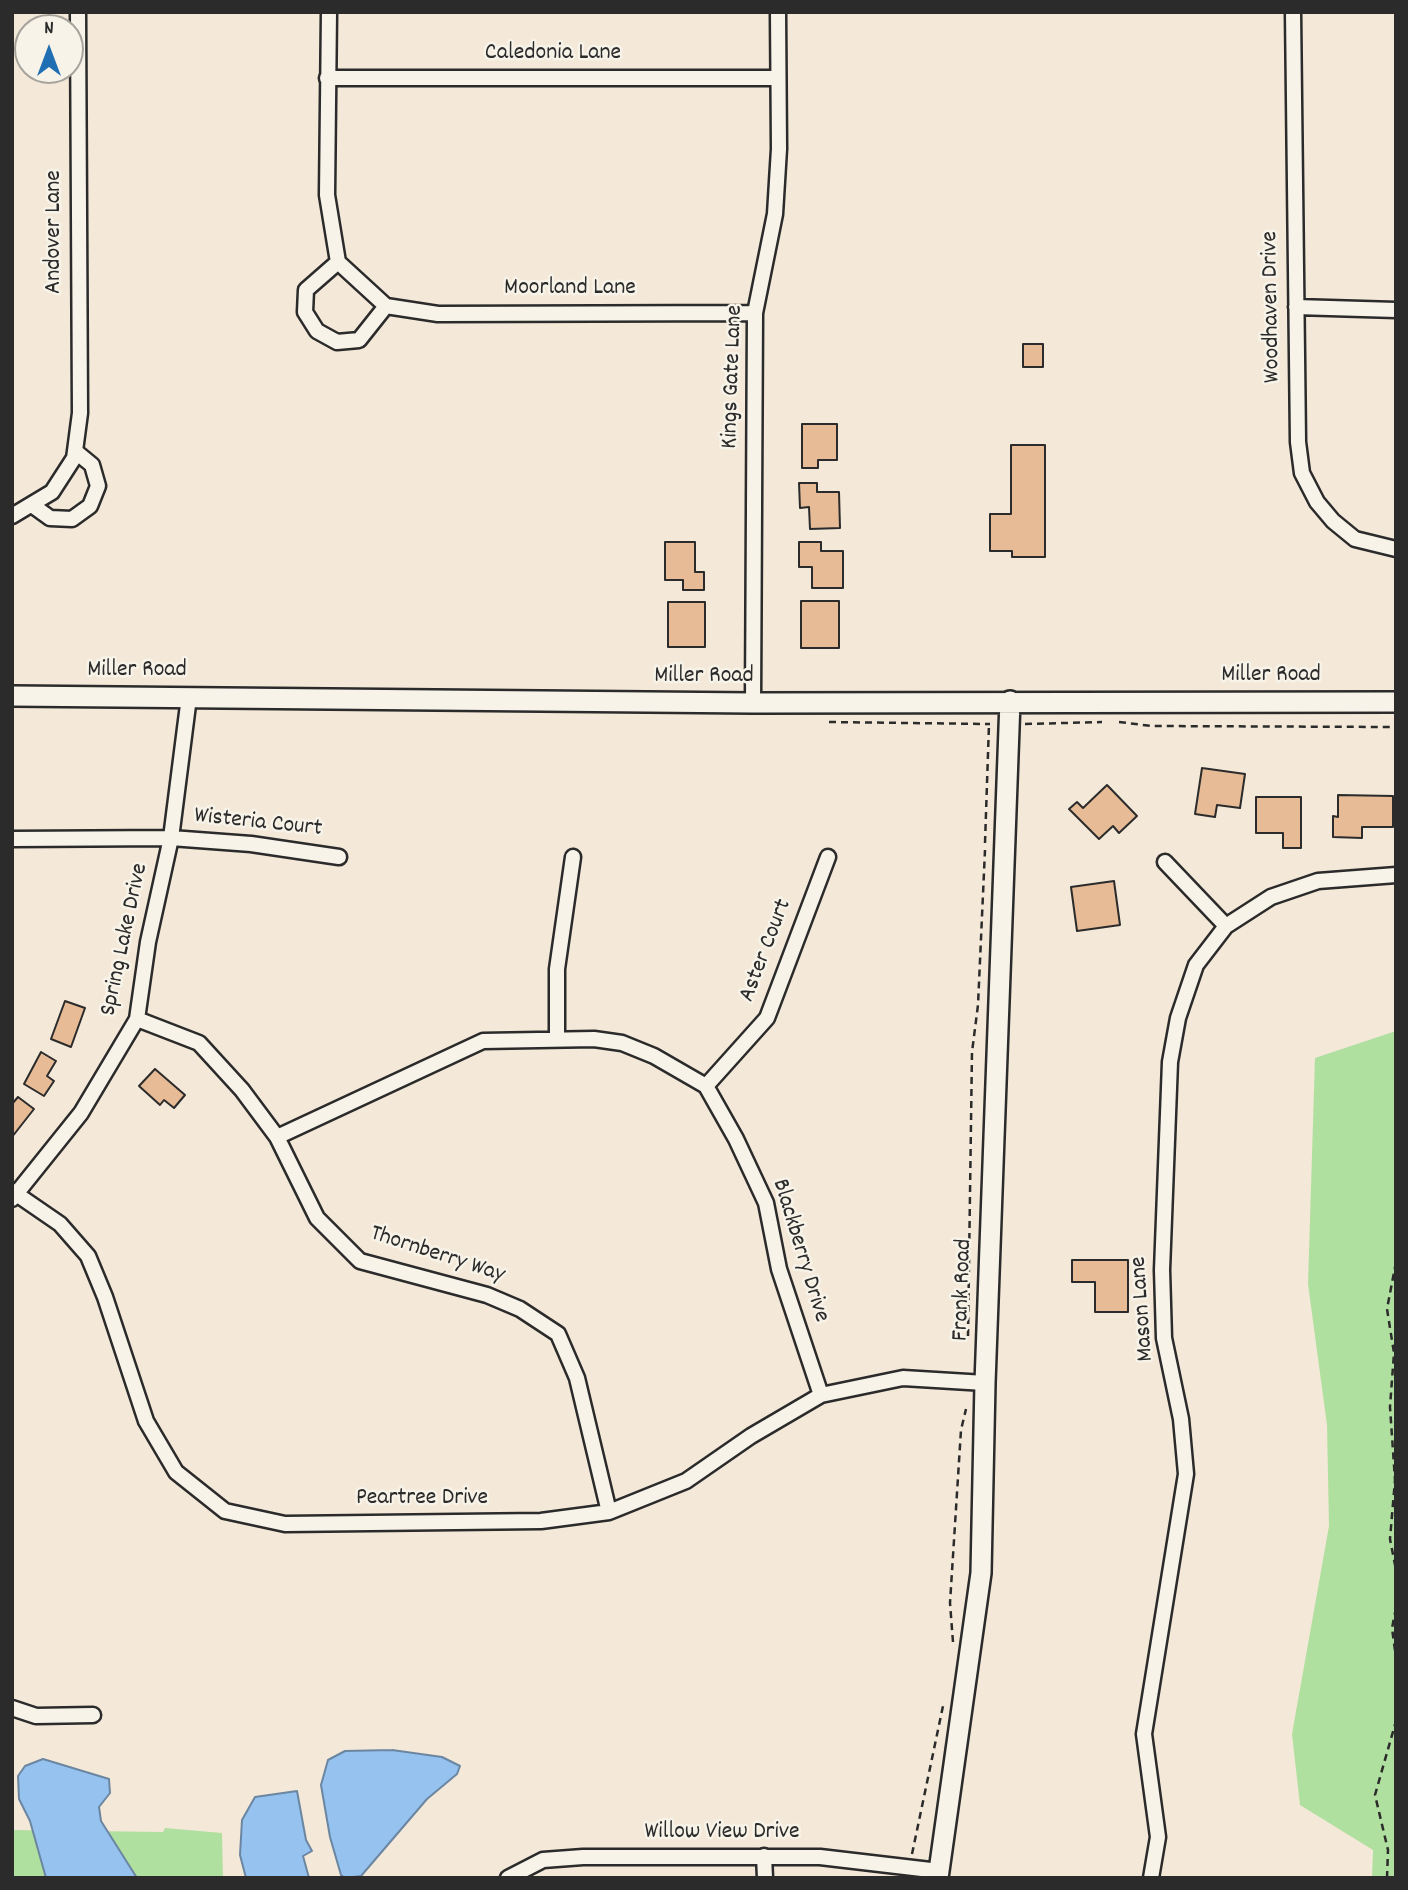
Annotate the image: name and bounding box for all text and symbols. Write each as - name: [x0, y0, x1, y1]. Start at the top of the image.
- north arrow: [14, 14, 84, 84]
- text: N: [44, 16, 54, 43]
- street label: Caledonia Lane: [485, 41, 621, 69]
- street label: Andover Lane: [42, 170, 70, 294]
- street label: Woodhaven Drive: [1257, 231, 1289, 383]
- street label: Moorland Lane: [504, 276, 636, 304]
- street label: Kings Gate Lane: [717, 305, 751, 449]
- street label: Miller Road: [87, 658, 187, 686]
- street label: Miller Road: [1221, 663, 1321, 691]
- street label: Miller Road: [654, 664, 754, 692]
- street label: Wisteria Court: [193, 803, 323, 845]
- street label: Spring Lake Drive: [96, 861, 156, 1019]
- street label: Aster Court: [734, 896, 800, 1006]
- street label: Blackberry Drive: [764, 1176, 834, 1326]
- street label: Thornberry Way: [366, 1221, 508, 1291]
- street label: Frank Road: [948, 1238, 980, 1342]
- street label: Mason Lane: [1126, 1255, 1162, 1363]
- street label: Peartree Drive: [356, 1486, 488, 1514]
- street label: Willow View Drive: [645, 1820, 799, 1848]

